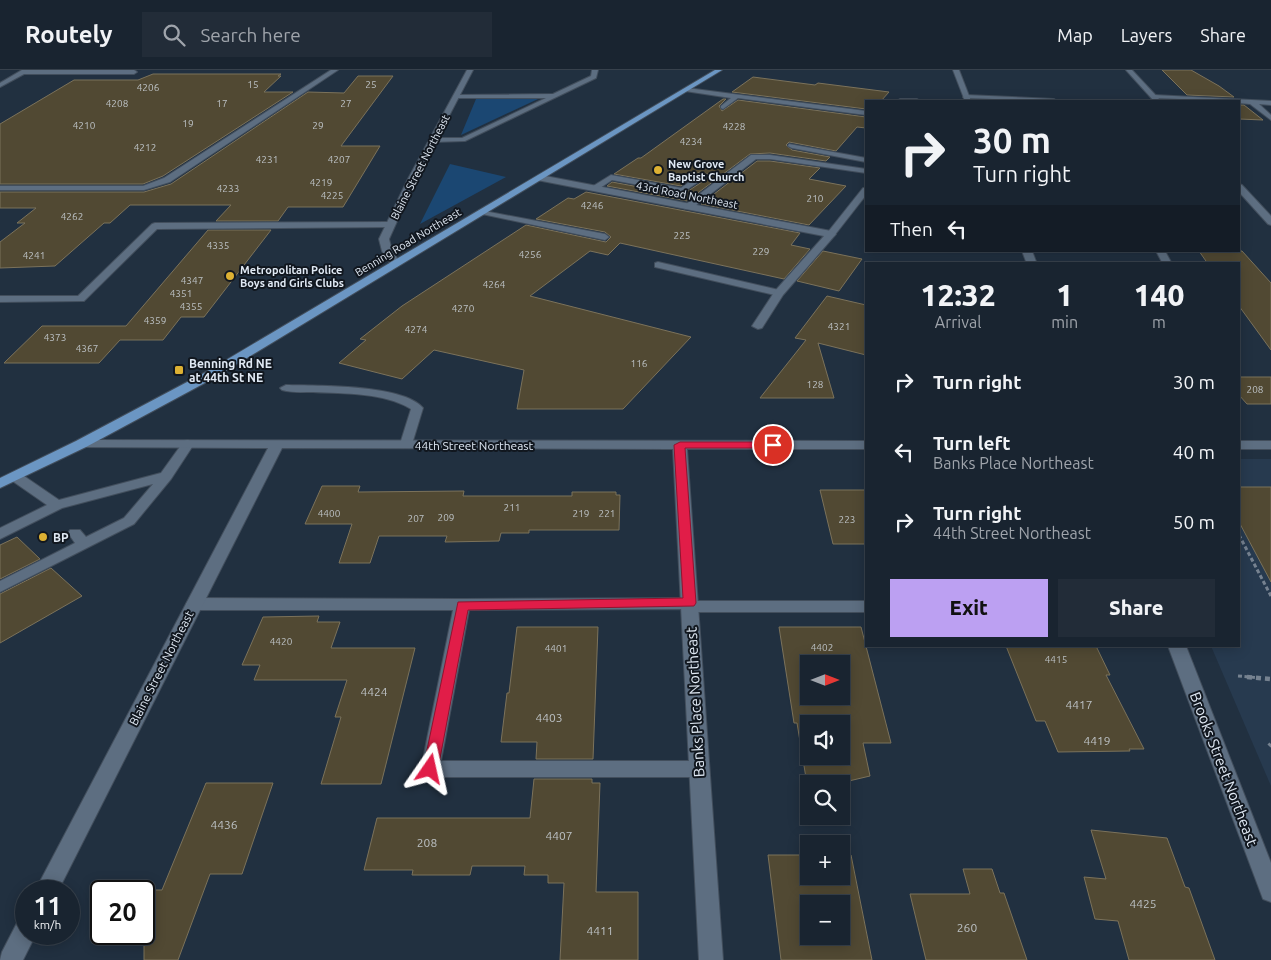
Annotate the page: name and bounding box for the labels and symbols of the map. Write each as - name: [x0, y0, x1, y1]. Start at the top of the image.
- house number: 15: [247, 79, 259, 90]
- house number: 25: [365, 79, 377, 90]
- house number: 4206: [137, 82, 160, 93]
- house number: 4208: [106, 98, 129, 109]
- house number: 17: [216, 98, 228, 109]
- house number: 27: [340, 98, 352, 109]
- street label: Blaine Street Northeast: [388, 112, 452, 221]
- house number: 19: [182, 118, 194, 129]
- house number: 4210: [73, 120, 96, 131]
- house number: 29: [312, 120, 324, 131]
- house number: 4228: [723, 121, 746, 132]
- house number: 4234: [680, 136, 703, 147]
- house number: 4212: [134, 142, 156, 153]
- house number: 4231: [256, 154, 278, 165]
- house number: 4207: [328, 154, 350, 165]
- place label: New Grove Baptist Church: [668, 158, 744, 183]
- marker: New Grove Baptist Church: [652, 164, 664, 176]
- house number: 4219: [310, 177, 332, 188]
- street label: 43rd Road Northeast: [635, 179, 739, 211]
- house number: 4233: [217, 183, 239, 194]
- house number: 4225: [321, 190, 343, 201]
- house number: 210: [807, 193, 824, 204]
- house number: 4246: [581, 200, 604, 211]
- street label: Benning Road Northeast: [353, 205, 464, 278]
- house number: 4262: [61, 211, 83, 222]
- house number: 225: [674, 230, 690, 241]
- house number: 4335: [207, 240, 229, 251]
- house number: 229: [753, 246, 769, 257]
- house number: 4256: [519, 249, 542, 260]
- house number: 4241: [23, 250, 45, 261]
- place label: Metropolitan Police Boys and Girls Clubs: [240, 264, 344, 289]
- marker: Metropolitan Police Boys and Girls Clubs: [224, 270, 236, 282]
- house number: 4347: [181, 275, 203, 286]
- house number: 4264: [483, 279, 506, 290]
- house number: 4351: [170, 288, 192, 299]
- house number: 4355: [180, 301, 202, 312]
- house number: 4270: [452, 303, 475, 314]
- house number: 4359: [144, 315, 166, 326]
- house number: 4321: [828, 321, 850, 332]
- house number: 4274: [405, 324, 428, 335]
- house number: 4373: [44, 332, 66, 343]
- house number: 4367: [76, 343, 98, 354]
- place label: Benning Rd NE at 44th St NE: [189, 357, 272, 384]
- house number: 116: [631, 358, 648, 369]
- marker: Benning Rd NE at 44th St NE: [173, 364, 185, 376]
- house number: 128: [807, 379, 824, 390]
- house number: 208: [1247, 384, 1264, 395]
- pin: [752, 424, 794, 466]
- street label: 44th Street Northeast: [415, 439, 534, 452]
- house number: 211: [504, 502, 520, 513]
- house number: 4400: [318, 508, 341, 519]
- house number: 219: [573, 508, 589, 519]
- house number: 221: [599, 508, 615, 519]
- house number: 209: [438, 512, 454, 523]
- house number: 207: [408, 513, 424, 524]
- house number: 223: [839, 514, 855, 525]
- marker: BP: [37, 531, 49, 543]
- place label: BP: [53, 531, 69, 544]
- street label: Blaine Street Northeast: [126, 608, 196, 727]
- street label: Banks Place Northeast: [683, 626, 707, 778]
- house number: 4420: [270, 636, 293, 647]
- house number: 4402: [811, 642, 833, 653]
- house number: 4401: [545, 643, 567, 654]
- house number: 4415: [1045, 654, 1067, 665]
- north arrow: [800, 655, 850, 705]
- house number: 4424: [360, 685, 388, 698]
- street label: Brooks Street Northeast: [1187, 690, 1261, 849]
- house number: 4417: [1065, 698, 1093, 711]
- house number: 4403: [535, 711, 563, 724]
- house number: 4419: [1083, 734, 1111, 747]
- position arrow: [403, 742, 455, 794]
- house number: 4436: [210, 818, 238, 831]
- house number: 4407: [545, 829, 573, 842]
- house number: 208: [417, 836, 437, 849]
- speed limit sign: 20: [90, 880, 155, 945]
- house number: 4425: [1129, 897, 1157, 910]
- house number: 260: [957, 921, 977, 934]
- house number: 4411: [586, 924, 614, 937]

